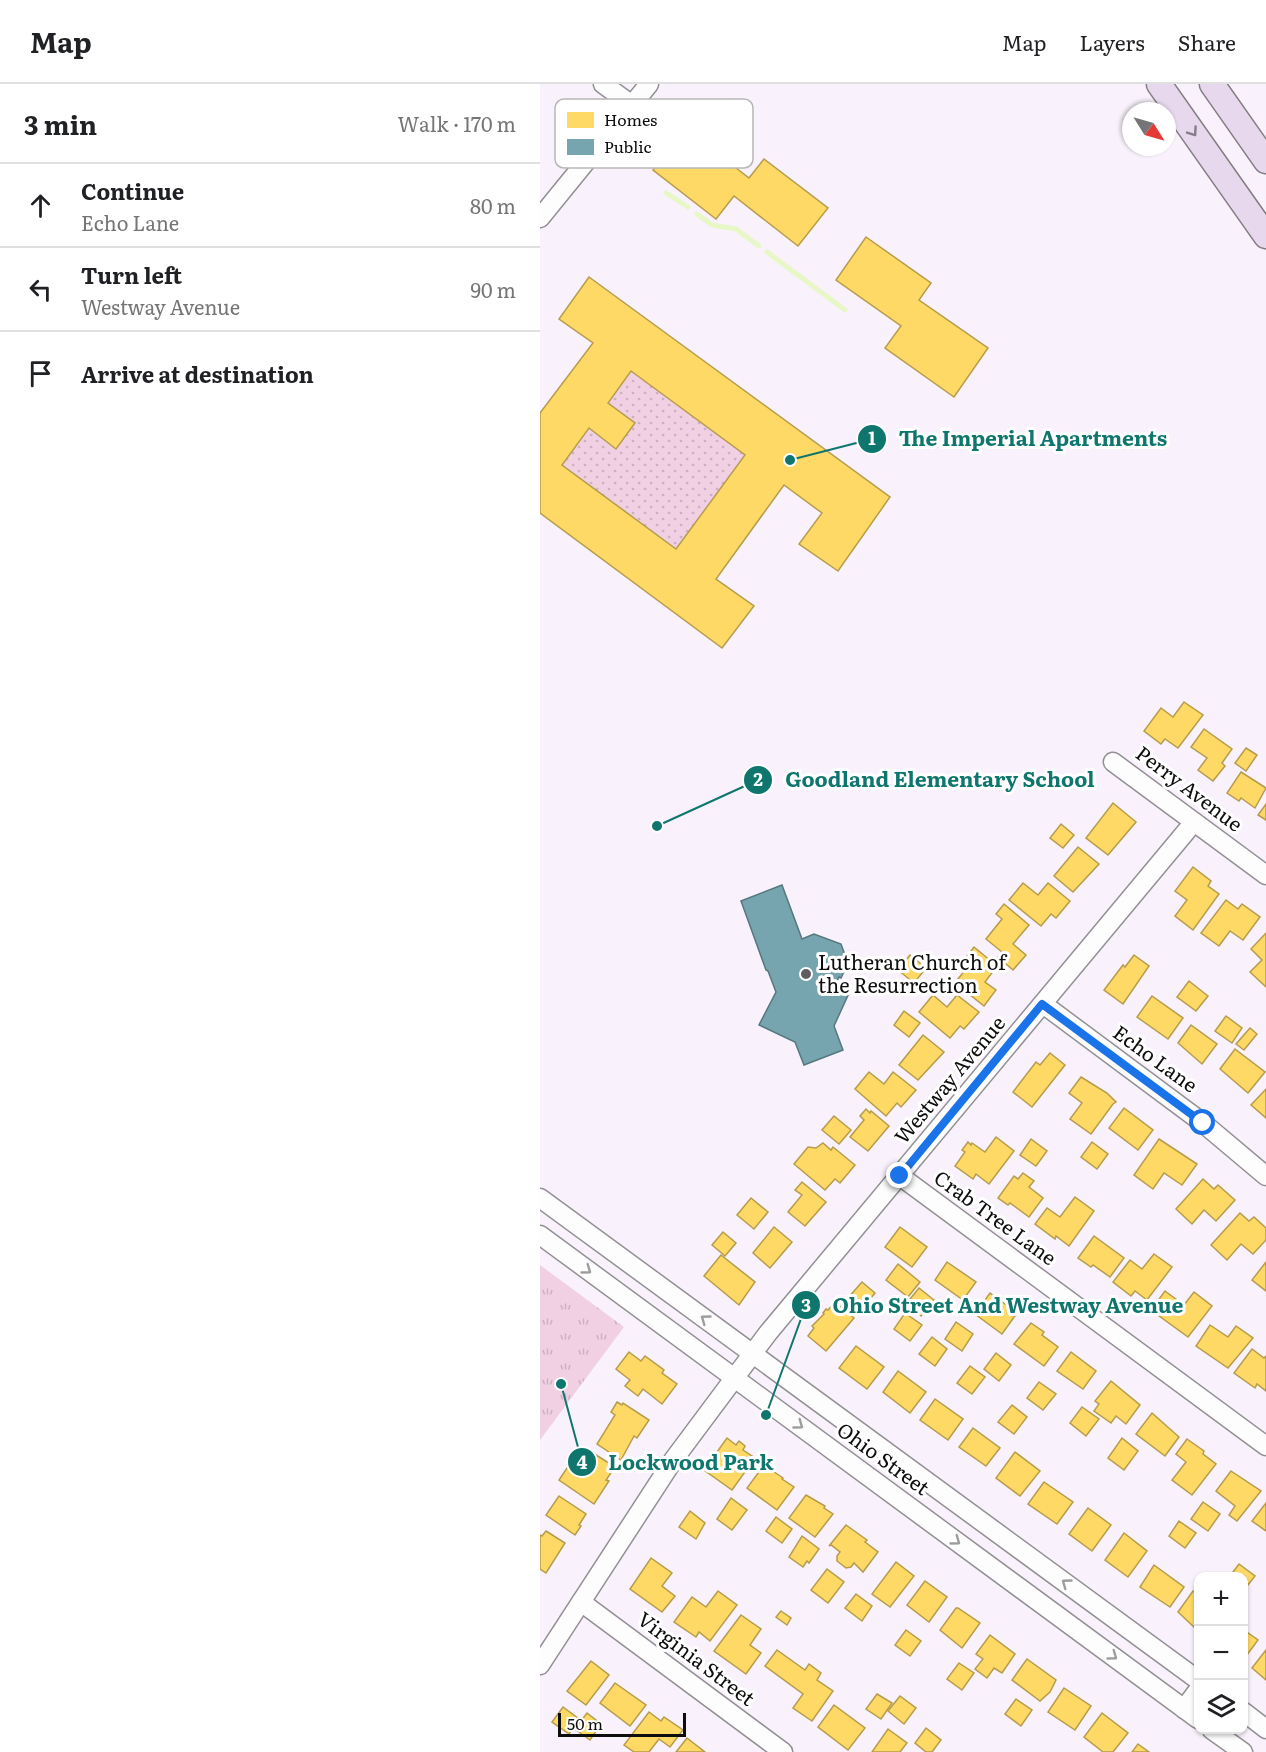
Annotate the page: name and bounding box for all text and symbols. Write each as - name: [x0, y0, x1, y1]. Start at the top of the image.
- text: Map: [30, 20, 92, 62]
- text: Map: [1002, 26, 1047, 57]
- text: Layers: [1080, 26, 1145, 57]
- text: Share: [1178, 26, 1236, 57]
- legend: [555, 99, 753, 168]
- north arrow: [1122, 102, 1176, 156]
- text: 3 min: [24, 104, 97, 143]
- text: Homes: [604, 107, 657, 131]
- text: Walk · 170 m: [398, 108, 516, 138]
- one-way arrow: [1186, 125, 1197, 136]
- text: Public: [604, 134, 652, 158]
- text: Continue: [81, 174, 184, 207]
- icon: ahead: [24, 189, 57, 222]
- text: 80 m: [470, 190, 516, 220]
- text: Echo Lane: [81, 207, 179, 237]
- text: Turn left: [81, 258, 182, 291]
- icon: left: [24, 273, 57, 306]
- text: 90 m: [471, 274, 516, 304]
- text: Westway Avenue: [81, 291, 240, 321]
- icon: arrive: [24, 357, 57, 390]
- text: Arrive at destination: [81, 357, 314, 390]
- callout: The Imperial Apartments: [857, 419, 1179, 458]
- text: The Imperial Apartments: [899, 421, 1167, 452]
- text: 1: [868, 424, 876, 451]
- street label: Perry Avenue: [1131, 737, 1250, 838]
- callout: Goodland Elementary School: [743, 760, 1107, 799]
- text: Goodland Elementary School: [785, 762, 1095, 793]
- text: 2: [753, 765, 763, 792]
- place label: Lutheran Church of the Resurrection: [818, 946, 1008, 999]
- marker: Lutheran Church of the Resurrection: [799, 967, 813, 981]
- street label: Westway Avenue: [886, 1008, 1011, 1149]
- street label: Echo Lane: [1108, 1016, 1205, 1098]
- route start: [1189, 1109, 1215, 1135]
- route end: [886, 1162, 912, 1188]
- street label: Crab Tree Lane: [929, 1162, 1064, 1271]
- one-way arrow: [580, 1263, 591, 1274]
- callout: Ohio Street And Westway Avenue: [791, 1286, 1196, 1325]
- text: Ohio Street And Westway Avenue: [832, 1288, 1184, 1319]
- text: 3: [801, 1291, 811, 1318]
- one-way arrow: [701, 1315, 712, 1326]
- street label: Ohio Street: [832, 1414, 937, 1501]
- one-way arrow: [792, 1418, 803, 1429]
- callout: Lockwood Park: [567, 1443, 786, 1482]
- text: Lockwood Park: [608, 1445, 775, 1476]
- text: 4: [577, 1448, 588, 1475]
- one-way arrow: [949, 1533, 960, 1544]
- map controls: [1194, 1572, 1248, 1734]
- button: +: [1194, 1572, 1248, 1626]
- one-way arrow: [1062, 1579, 1073, 1590]
- street label: Virginia Street: [632, 1603, 762, 1712]
- button: −: [1194, 1626, 1248, 1680]
- one-way arrow: [1106, 1649, 1117, 1660]
- button: layers: [1194, 1680, 1248, 1734]
- scale bar: [558, 1710, 686, 1738]
- text: 50 m: [567, 1711, 603, 1735]

